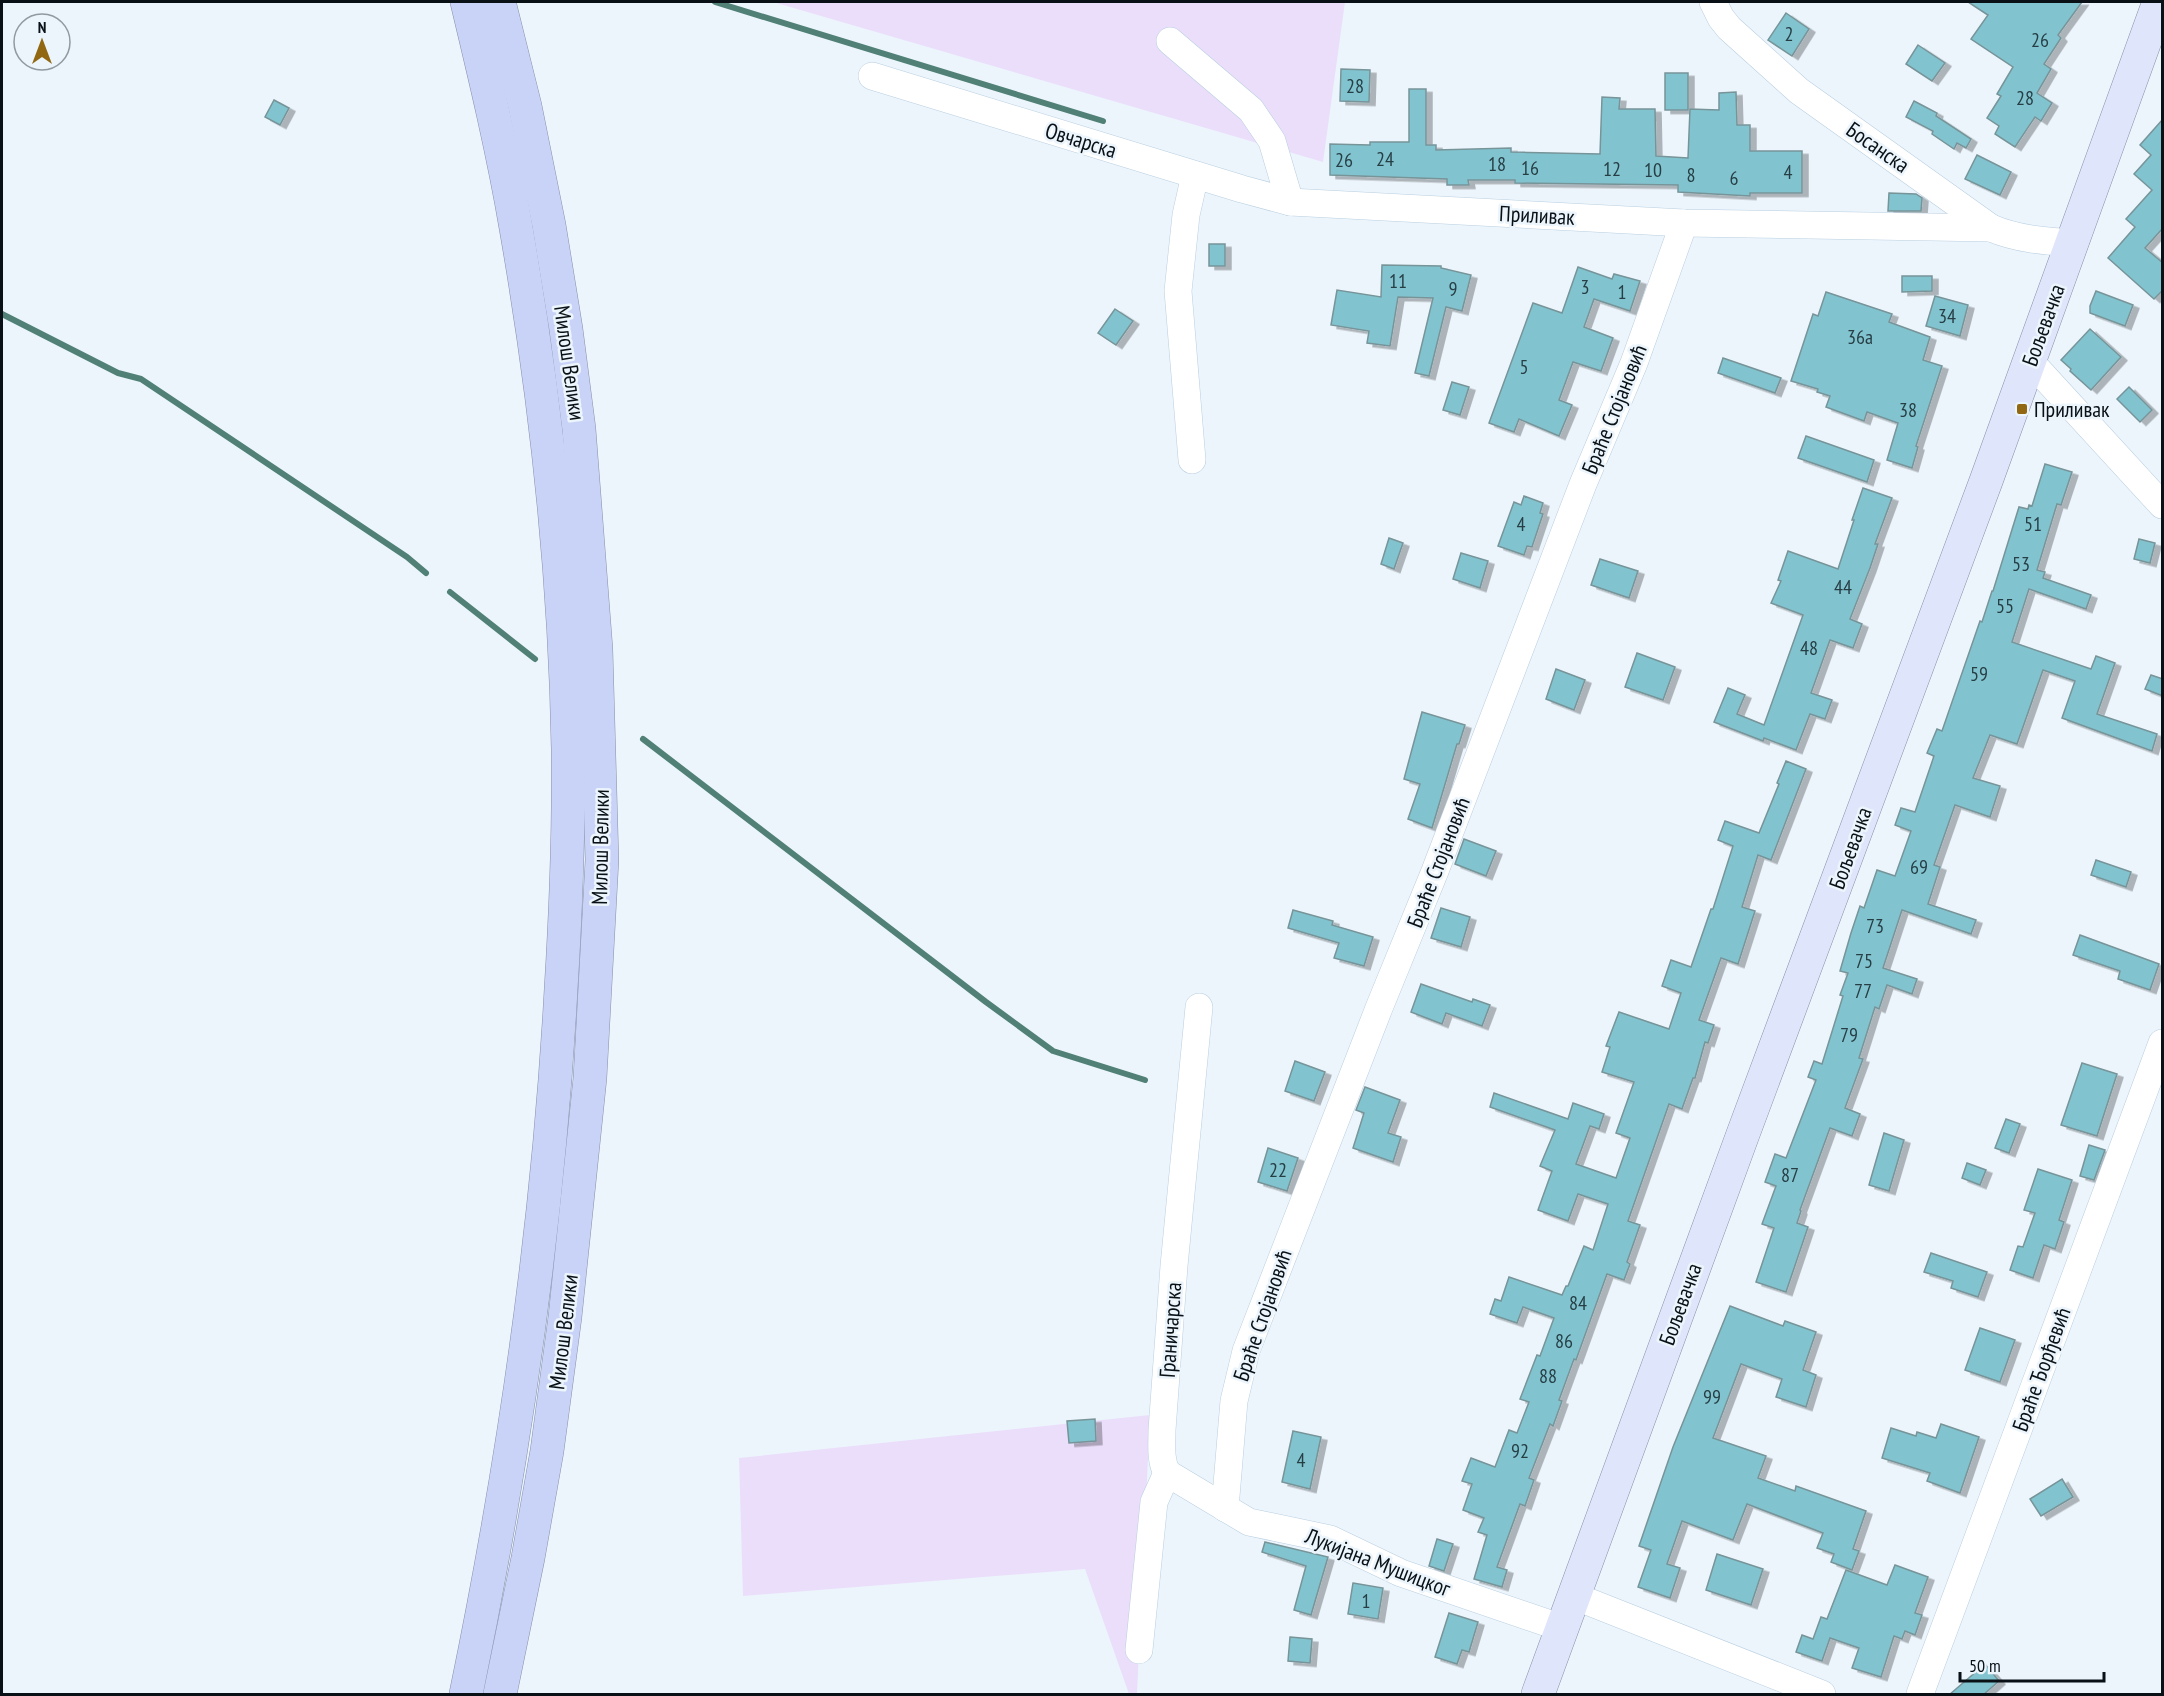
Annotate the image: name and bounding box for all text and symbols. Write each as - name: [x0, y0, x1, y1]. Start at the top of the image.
- north arrow: [12, 12, 72, 72]
- text: N: [38, 17, 46, 37]
- house number: 2: [1785, 21, 1794, 47]
- house number: 26: [2031, 27, 2049, 53]
- house number: 28: [1346, 73, 1364, 99]
- house number: 28: [2016, 85, 2034, 111]
- street label: Босанска: [1841, 115, 1915, 179]
- street label: Овчарска: [1042, 116, 1120, 164]
- house number: 24: [1376, 146, 1394, 172]
- house number: 26: [1335, 147, 1353, 173]
- house number: 18: [1488, 151, 1506, 177]
- house number: 16: [1521, 155, 1539, 181]
- house number: 12: [1603, 156, 1621, 182]
- house number: 10: [1644, 157, 1662, 183]
- house number: 4: [1784, 159, 1793, 185]
- house number: 8: [1687, 162, 1696, 188]
- house number: 6: [1730, 165, 1739, 191]
- street label: Приливак: [1499, 199, 1576, 231]
- house number: 11: [1389, 268, 1407, 294]
- house number: 3: [1581, 274, 1590, 300]
- house number: 9: [1449, 276, 1458, 302]
- house number: 1: [1618, 279, 1627, 305]
- street label: Бољевачка: [2015, 280, 2071, 370]
- house number: 34: [1938, 303, 1956, 329]
- street label: Милош Велики: [548, 304, 592, 422]
- house number: 36a: [1847, 324, 1873, 350]
- street label: Браће Стојановић: [1575, 340, 1653, 478]
- house number: 5: [1520, 354, 1529, 380]
- place label: Приливак: [2034, 395, 2110, 423]
- house number: 38: [1899, 397, 1917, 423]
- marker: Приливак: [2015, 402, 2029, 416]
- house number: 4: [1517, 511, 1526, 537]
- house number: 51: [2024, 511, 2042, 537]
- house number: 53: [2012, 551, 2030, 577]
- house number: 44: [1834, 574, 1852, 600]
- house number: 55: [1996, 593, 2014, 619]
- house number: 48: [1800, 635, 1818, 661]
- house number: 59: [1970, 661, 1988, 687]
- street label: Милош Велики: [585, 789, 615, 905]
- street label: Браће Стојановић: [1400, 793, 1476, 931]
- street label: Бољевачка: [1822, 803, 1878, 893]
- house number: 69: [1910, 854, 1928, 880]
- house number: 73: [1866, 913, 1884, 939]
- house number: 75: [1855, 948, 1873, 974]
- house number: 77: [1854, 978, 1872, 1004]
- house number: 79: [1840, 1022, 1858, 1048]
- house number: 22: [1269, 1157, 1287, 1183]
- house number: 87: [1781, 1162, 1799, 1188]
- street label: Браће Стојановић: [1226, 1245, 1298, 1385]
- street label: Бољевачка: [1652, 1259, 1708, 1349]
- street label: Милош Велики: [542, 1273, 584, 1391]
- street label: Граничарска: [1153, 1281, 1187, 1379]
- house number: 84: [1569, 1290, 1587, 1316]
- street label: Браће Ђорђевић: [2006, 1303, 2076, 1435]
- house number: 86: [1555, 1328, 1573, 1354]
- house number: 88: [1539, 1363, 1557, 1389]
- house number: 99: [1703, 1384, 1721, 1410]
- house number: 92: [1511, 1438, 1529, 1464]
- house number: 4: [1297, 1447, 1306, 1473]
- street label: Лукијана Мушицког: [1301, 1521, 1455, 1603]
- house number: 1: [1362, 1588, 1371, 1614]
- scale bar: [1960, 1645, 2104, 1683]
- text: 50 m: [1969, 1654, 2001, 1677]

